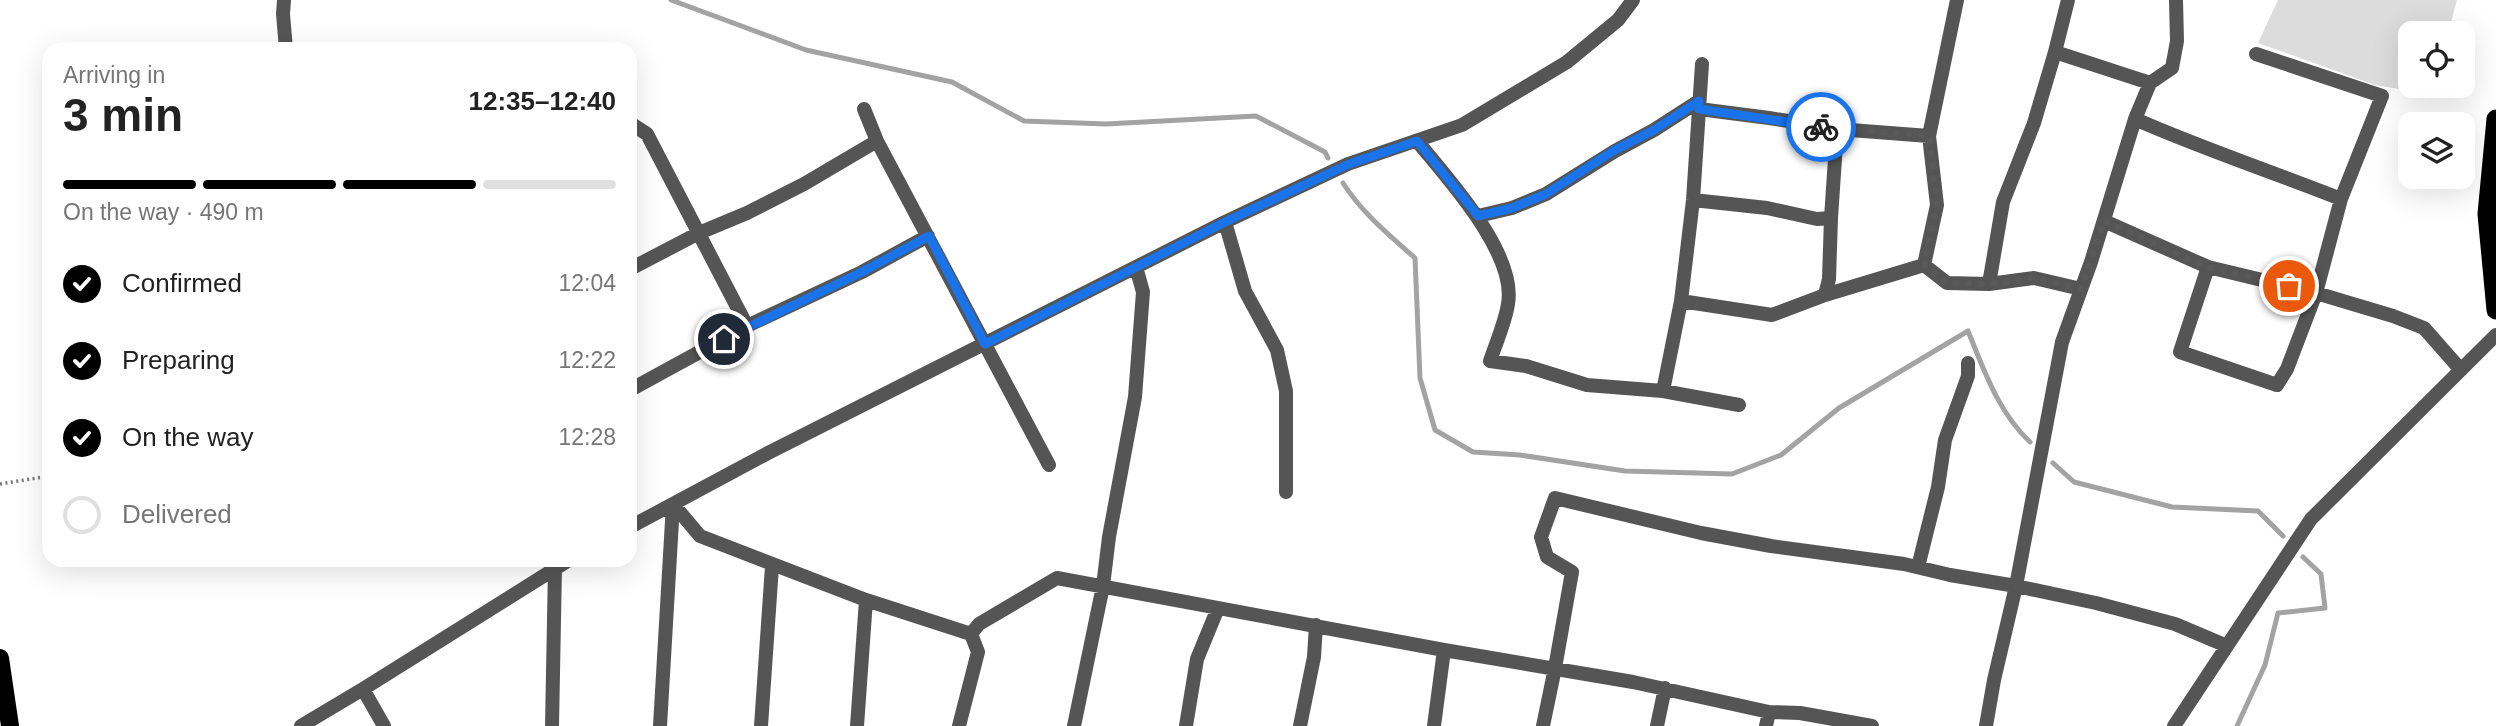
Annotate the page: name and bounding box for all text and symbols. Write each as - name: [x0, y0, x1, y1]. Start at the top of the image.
- map controls: [2398, 21, 2475, 189]
- button: locate: [2398, 21, 2475, 98]
- text: Arriving in: [63, 62, 165, 88]
- text: 12:35–12:40: [469, 86, 616, 116]
- text: 3 min: [63, 89, 183, 141]
- courier: [1786, 92, 1856, 162]
- icon: bike: [1802, 108, 1840, 146]
- button: layers: [2398, 112, 2475, 189]
- text: On the way · 490 m: [63, 199, 264, 225]
- pin: [2259, 256, 2319, 316]
- icon: check: [63, 265, 101, 303]
- icon: bag: [2270, 267, 2308, 305]
- text: Confirmed: [122, 268, 242, 298]
- text: 12:04: [558, 270, 616, 296]
- pin: [694, 309, 754, 369]
- icon: home: [705, 320, 743, 358]
- icon: check: [63, 342, 101, 380]
- text: Preparing: [122, 345, 235, 375]
- text: 12:22: [558, 347, 616, 373]
- icon: check: [63, 419, 101, 457]
- text: On the way: [122, 422, 254, 452]
- text: 12:28: [558, 424, 616, 450]
- text: Delivered: [122, 499, 232, 529]

